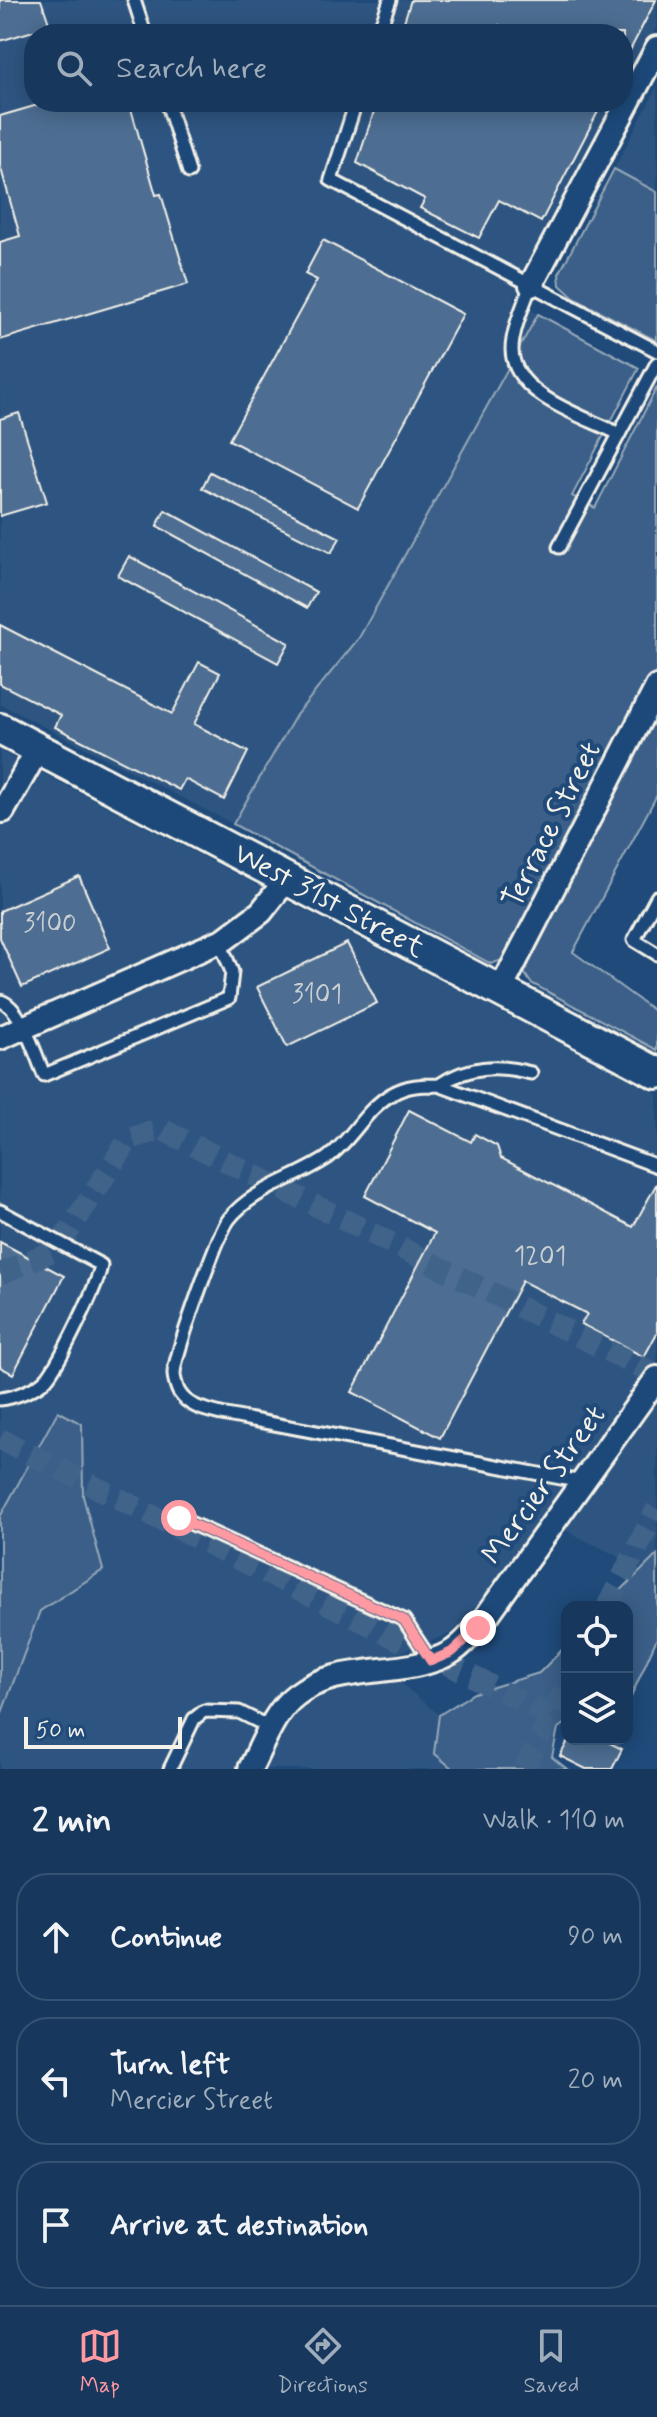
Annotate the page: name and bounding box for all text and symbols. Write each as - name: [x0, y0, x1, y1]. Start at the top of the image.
- search box: [24, 24, 633, 112]
- icon: search: [52, 46, 96, 90]
- text: Search here: [116, 49, 267, 88]
- street label: Terrace Street: [493, 735, 611, 915]
- street label: West 31st Street: [227, 834, 432, 968]
- house number: 3100: [23, 907, 77, 941]
- house number: 3101: [292, 978, 342, 1012]
- house number: 1201: [514, 1240, 566, 1274]
- street label: Mercier Street: [473, 1398, 615, 1572]
- route start: [161, 1500, 197, 1536]
- map controls: [561, 1601, 633, 1745]
- button: locate: [561, 1601, 633, 1673]
- route end: [460, 1610, 496, 1646]
- button: layers: [561, 1673, 633, 1745]
- scale bar: [24, 1713, 182, 1749]
- text: 50 m: [36, 1717, 85, 1745]
- text: 2 min: [32, 1799, 112, 1844]
- text: Walk · 110 m: [483, 1804, 625, 1838]
- icon: ahead: [34, 1915, 78, 1959]
- text: Continue: [110, 1918, 222, 1957]
- text: 90 m: [568, 1920, 623, 1954]
- text: Turn left: [110, 2045, 230, 2084]
- icon: left: [34, 2059, 78, 2103]
- text: 20 m: [568, 2064, 623, 2098]
- text: Mercier Street: [110, 2084, 273, 2118]
- icon: arrive: [34, 2203, 78, 2247]
- text: Arrive at destination: [110, 2206, 368, 2245]
- tab: Map: [78, 2324, 122, 2400]
- tab: Directions: [277, 2324, 368, 2400]
- tab: Saved: [524, 2324, 579, 2400]

